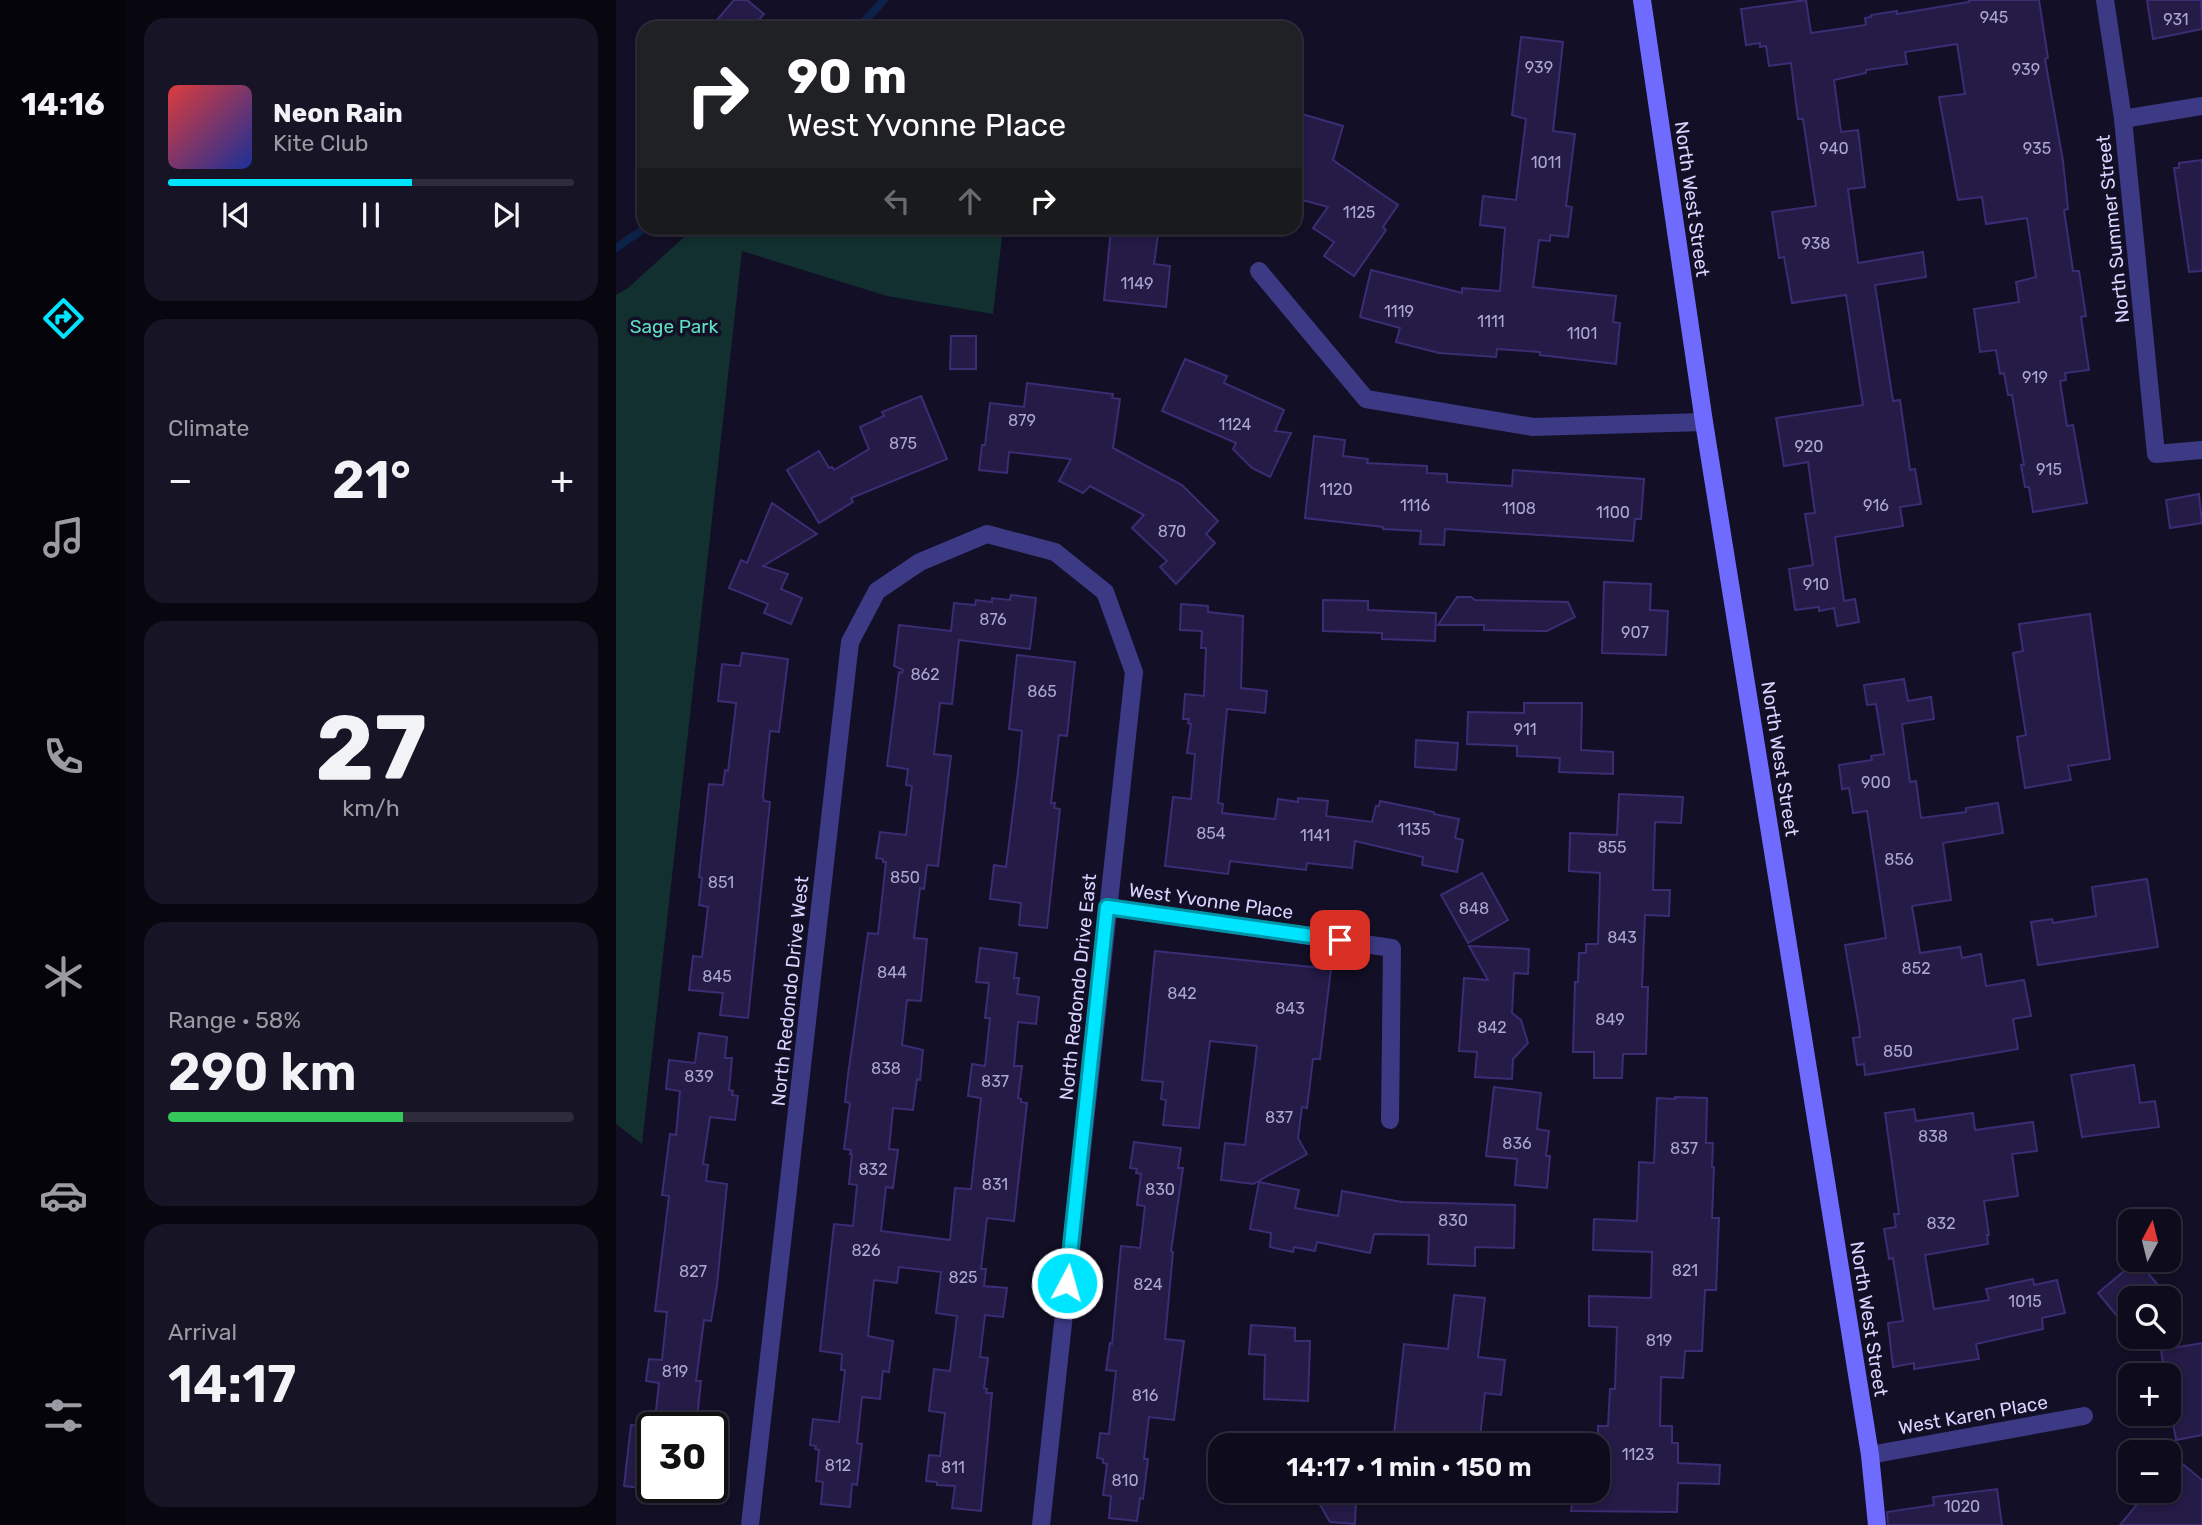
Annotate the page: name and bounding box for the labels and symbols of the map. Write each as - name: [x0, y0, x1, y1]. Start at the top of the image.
- house number: 945: [1980, 8, 2008, 27]
- house number: 931: [2163, 10, 2189, 29]
- house number: 939: [1525, 58, 1553, 77]
- house number: 939: [2012, 60, 2040, 79]
- street label: North West Street: [1670, 120, 1714, 279]
- street label: North Summer Street: [2092, 133, 2134, 324]
- house number: 940: [1819, 139, 1849, 158]
- house number: 935: [2023, 139, 2051, 158]
- house number: 1011: [1531, 153, 1561, 172]
- house number: 1125: [1343, 203, 1375, 222]
- house number: 938: [1801, 234, 1831, 253]
- house number: 1149: [1121, 274, 1154, 293]
- house number: 1119: [1384, 302, 1414, 321]
- house number: 1111: [1477, 312, 1505, 331]
- park label: Sage Park: [630, 315, 718, 338]
- house number: 1101: [1567, 324, 1597, 343]
- house number: 919: [2022, 368, 2048, 387]
- house number: 879: [1008, 411, 1036, 430]
- house number: 1124: [1219, 415, 1251, 434]
- house number: 875: [889, 434, 917, 453]
- house number: 920: [1794, 437, 1824, 456]
- house number: 915: [2036, 460, 2062, 479]
- house number: 1120: [1319, 480, 1353, 499]
- house number: 1116: [1400, 496, 1430, 515]
- house number: 916: [1863, 496, 1889, 515]
- house number: 1108: [1502, 499, 1536, 518]
- house number: 1100: [1596, 503, 1630, 522]
- house number: 870: [1158, 522, 1186, 541]
- house number: 910: [1803, 575, 1829, 594]
- house number: 876: [979, 610, 1007, 629]
- house number: 907: [1621, 623, 1649, 642]
- house number: 862: [910, 665, 940, 684]
- street label: North West Street: [1756, 680, 1804, 839]
- house number: 865: [1027, 682, 1057, 701]
- house number: 911: [1513, 720, 1537, 739]
- house number: 900: [1861, 773, 1891, 792]
- house number: 1135: [1398, 820, 1430, 839]
- house number: 854: [1196, 824, 1226, 843]
- house number: 1141: [1300, 826, 1330, 845]
- house number: 855: [1597, 838, 1627, 857]
- house number: 856: [1884, 850, 1914, 869]
- house number: 850: [890, 868, 920, 887]
- street label: North Redondo Drive East: [1055, 872, 1101, 1102]
- house number: 851: [708, 873, 734, 892]
- street label: North Redondo Drive West: [766, 874, 814, 1107]
- street label: West Yvonne Place: [1127, 878, 1295, 924]
- house number: 848: [1459, 899, 1489, 918]
- pin: [1310, 910, 1370, 970]
- house number: 843: [1607, 928, 1637, 947]
- house number: 852: [1901, 959, 1931, 978]
- house number: 844: [877, 963, 907, 982]
- house number: 845: [702, 967, 732, 986]
- house number: 842: [1167, 984, 1197, 1003]
- house number: 843: [1275, 999, 1305, 1018]
- house number: 849: [1595, 1010, 1625, 1029]
- house number: 842: [1477, 1018, 1507, 1037]
- house number: 850: [1883, 1042, 1913, 1061]
- house number: 838: [871, 1059, 901, 1078]
- house number: 839: [684, 1067, 714, 1086]
- house number: 837: [981, 1072, 1009, 1091]
- house number: 837: [1265, 1108, 1293, 1127]
- house number: 838: [1918, 1127, 1948, 1146]
- house number: 836: [1502, 1134, 1532, 1153]
- house number: 837: [1670, 1139, 1698, 1158]
- house number: 832: [858, 1160, 888, 1179]
- house number: 831: [982, 1175, 1008, 1194]
- house number: 830: [1145, 1180, 1175, 1199]
- north arrow: [2118, 1209, 2180, 1272]
- house number: 830: [1438, 1211, 1468, 1230]
- house number: 832: [1926, 1214, 1956, 1233]
- street label: North West Street: [1845, 1240, 1893, 1399]
- house number: 826: [851, 1241, 881, 1260]
- position arrow: [1030, 1246, 1104, 1320]
- house number: 821: [1672, 1261, 1698, 1280]
- house number: 827: [679, 1262, 707, 1281]
- house number: 825: [948, 1268, 978, 1287]
- house number: 824: [1133, 1275, 1163, 1294]
- house number: 1015: [2008, 1292, 2042, 1311]
- house number: 819: [1646, 1331, 1672, 1350]
- house number: 819: [662, 1362, 688, 1381]
- house number: 816: [1132, 1386, 1159, 1405]
- street label: West Karen Place: [1897, 1391, 2049, 1439]
- speed limit sign: 30: [637, 1412, 728, 1503]
- house number: 1123: [1622, 1445, 1654, 1464]
- house number: 812: [825, 1456, 851, 1475]
- house number: 811: [941, 1458, 965, 1477]
- house number: 810: [1111, 1471, 1139, 1490]
- house number: 1020: [1944, 1497, 1980, 1516]

